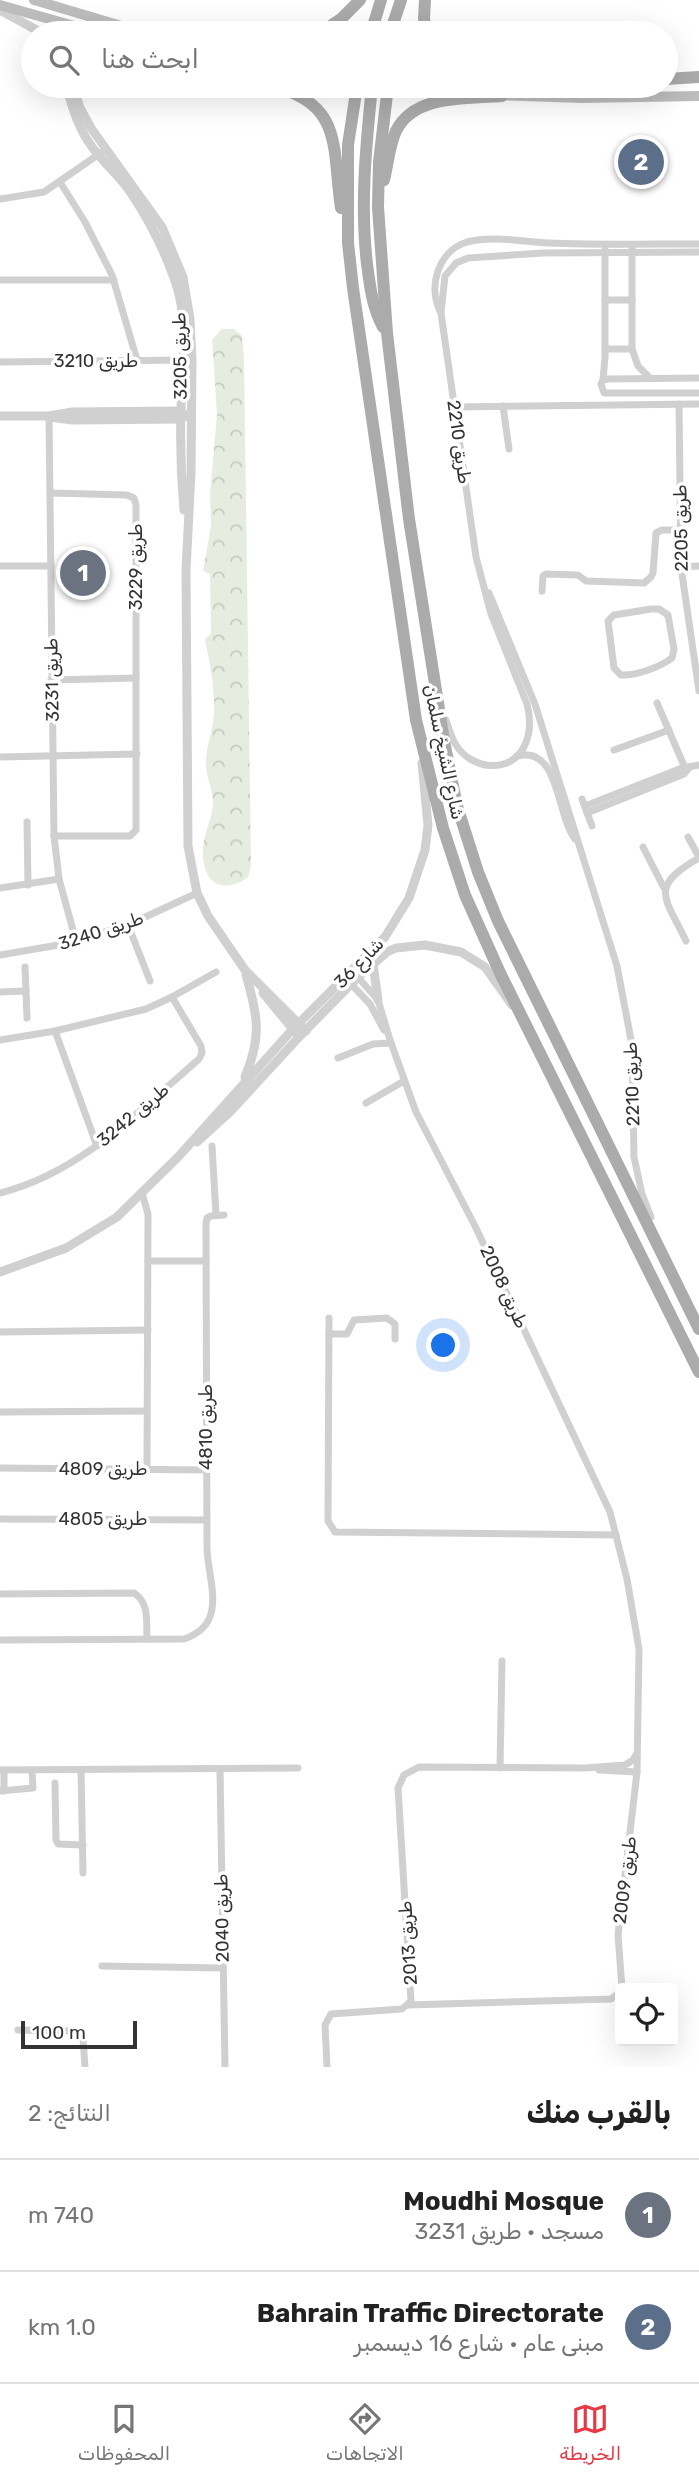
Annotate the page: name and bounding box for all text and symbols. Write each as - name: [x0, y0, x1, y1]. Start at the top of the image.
- search box: [21, 21, 678, 98]
- icon: search: [45, 41, 83, 79]
- text: ابحث هنا: [101, 44, 199, 75]
- pin: 2: [618, 136, 664, 188]
- street label: طريق 3205: [168, 312, 192, 400]
- street label: طريق 3210: [54, 350, 138, 372]
- street label: طريق 2210: [442, 399, 476, 485]
- street label: طريق 2205: [669, 484, 693, 572]
- street label: طريق 3229: [125, 524, 147, 610]
- pin: 1: [60, 547, 106, 599]
- street label: طريق 3231: [40, 638, 64, 722]
- street label: شارع الشيخ سلمان: [417, 682, 469, 822]
- street label: طريق 3240: [56, 907, 146, 955]
- street label: شارع 36: [330, 933, 389, 994]
- street label: طريق 2210: [620, 1041, 644, 1127]
- street label: طريق 3242: [93, 1079, 173, 1151]
- street label: طريق 2008: [475, 1242, 533, 1332]
- your location: [426, 1328, 460, 1362]
- street label: طريق 4810: [195, 1384, 217, 1470]
- street label: طريق 4809: [59, 1458, 147, 1480]
- street label: طريق 4805: [59, 1508, 147, 1530]
- street label: طريق 2009: [609, 1835, 641, 1925]
- street label: طريق 2040: [210, 1874, 234, 1962]
- street label: طريق 2013: [394, 1900, 422, 1986]
- map controls: [615, 1983, 678, 2046]
- button: locate: [615, 1983, 678, 2046]
- scale bar: [21, 2018, 136, 2050]
- text: 100 m: [32, 2021, 86, 2044]
- text: بالقرب منك: [526, 2095, 671, 2131]
- text: النتائج: 2: [28, 2099, 111, 2127]
- text: Moudhi Mosque: [403, 2186, 604, 2217]
- text: 740 m: [28, 2201, 94, 2229]
- text: 1: [642, 2201, 654, 2229]
- text: مسجد · طريق 3231: [414, 2217, 604, 2245]
- text: Bahrain Traffic Directorate: [257, 2298, 604, 2329]
- text: 1.0 km: [28, 2313, 96, 2341]
- text: 2: [641, 2313, 655, 2341]
- text: مبنى عام · شارع 16 ديسمبر: [354, 2329, 604, 2357]
- tab: المحفوظات: [78, 2400, 170, 2465]
- tab: الاتجاهات: [326, 2400, 404, 2465]
- tab: الخريطة: [559, 2400, 621, 2465]

